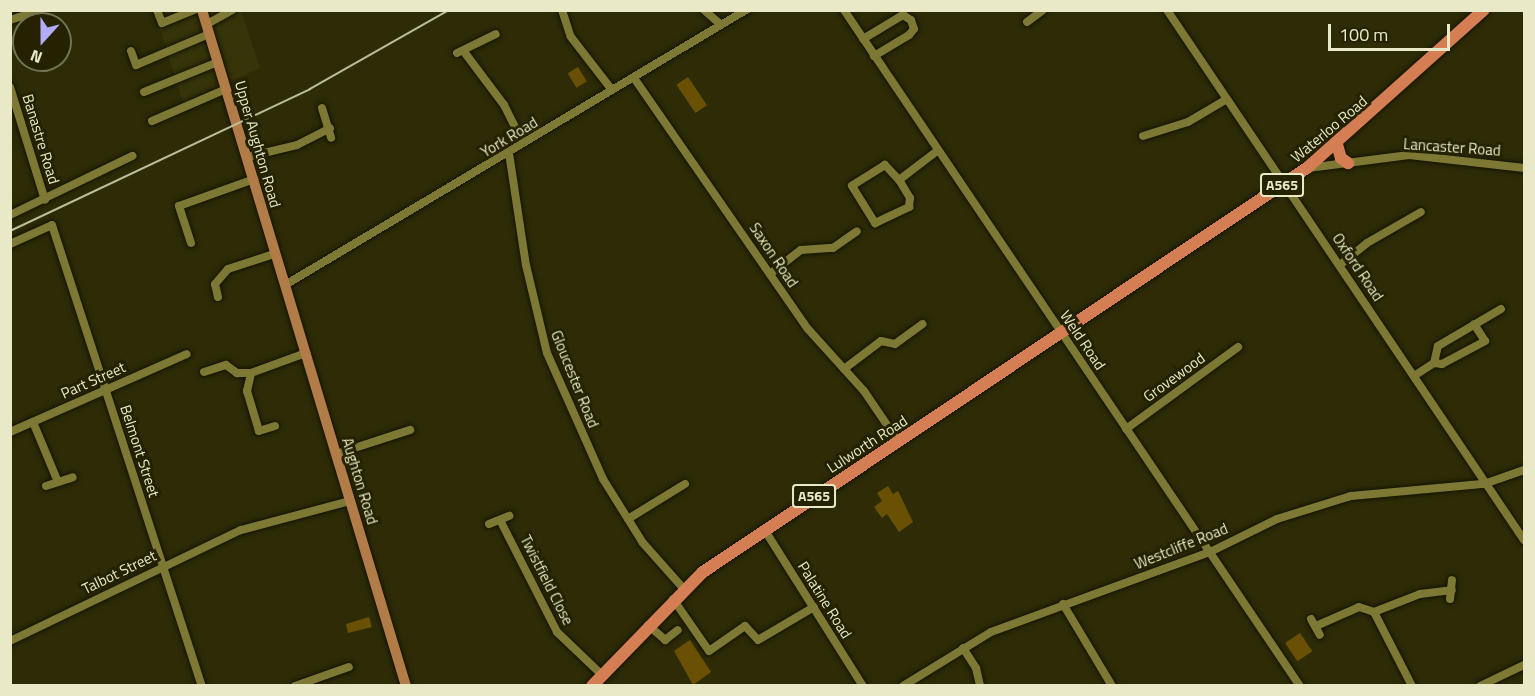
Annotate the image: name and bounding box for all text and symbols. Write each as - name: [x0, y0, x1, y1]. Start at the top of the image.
- north arrow: [12, 12, 72, 72]
- scale bar: [1331, 12, 1452, 50]
- text: 100 m: [1339, 21, 1388, 48]
- text: N: [27, 44, 46, 70]
- street label: Upper Aughton Road: [231, 78, 285, 210]
- street label: Banastre Road: [19, 92, 63, 186]
- street label: Waterloo Road: [1287, 92, 1371, 166]
- street label: York Road: [477, 113, 541, 161]
- street label: Lancaster Road: [1403, 135, 1501, 159]
- road number: A565: [1260, 174, 1304, 196]
- street label: Saxon Road: [746, 219, 802, 291]
- street label: Oxford Road: [1329, 230, 1387, 304]
- street label: Weld Road: [1057, 307, 1109, 373]
- street label: Gloucester Road: [547, 328, 603, 430]
- street label: Grovewood: [1140, 349, 1208, 405]
- street label: Part Street: [58, 358, 128, 402]
- street label: Belmont Street: [117, 403, 163, 499]
- street label: Lulworth Road: [823, 411, 911, 477]
- street label: Aughton Road: [338, 436, 382, 526]
- road number: A565: [792, 485, 836, 507]
- street label: Westcliffe Road: [1132, 519, 1230, 573]
- street label: Twistfield Close: [517, 532, 577, 628]
- street label: Talbot Street: [79, 546, 159, 598]
- street label: Palatine Road: [794, 558, 856, 642]

